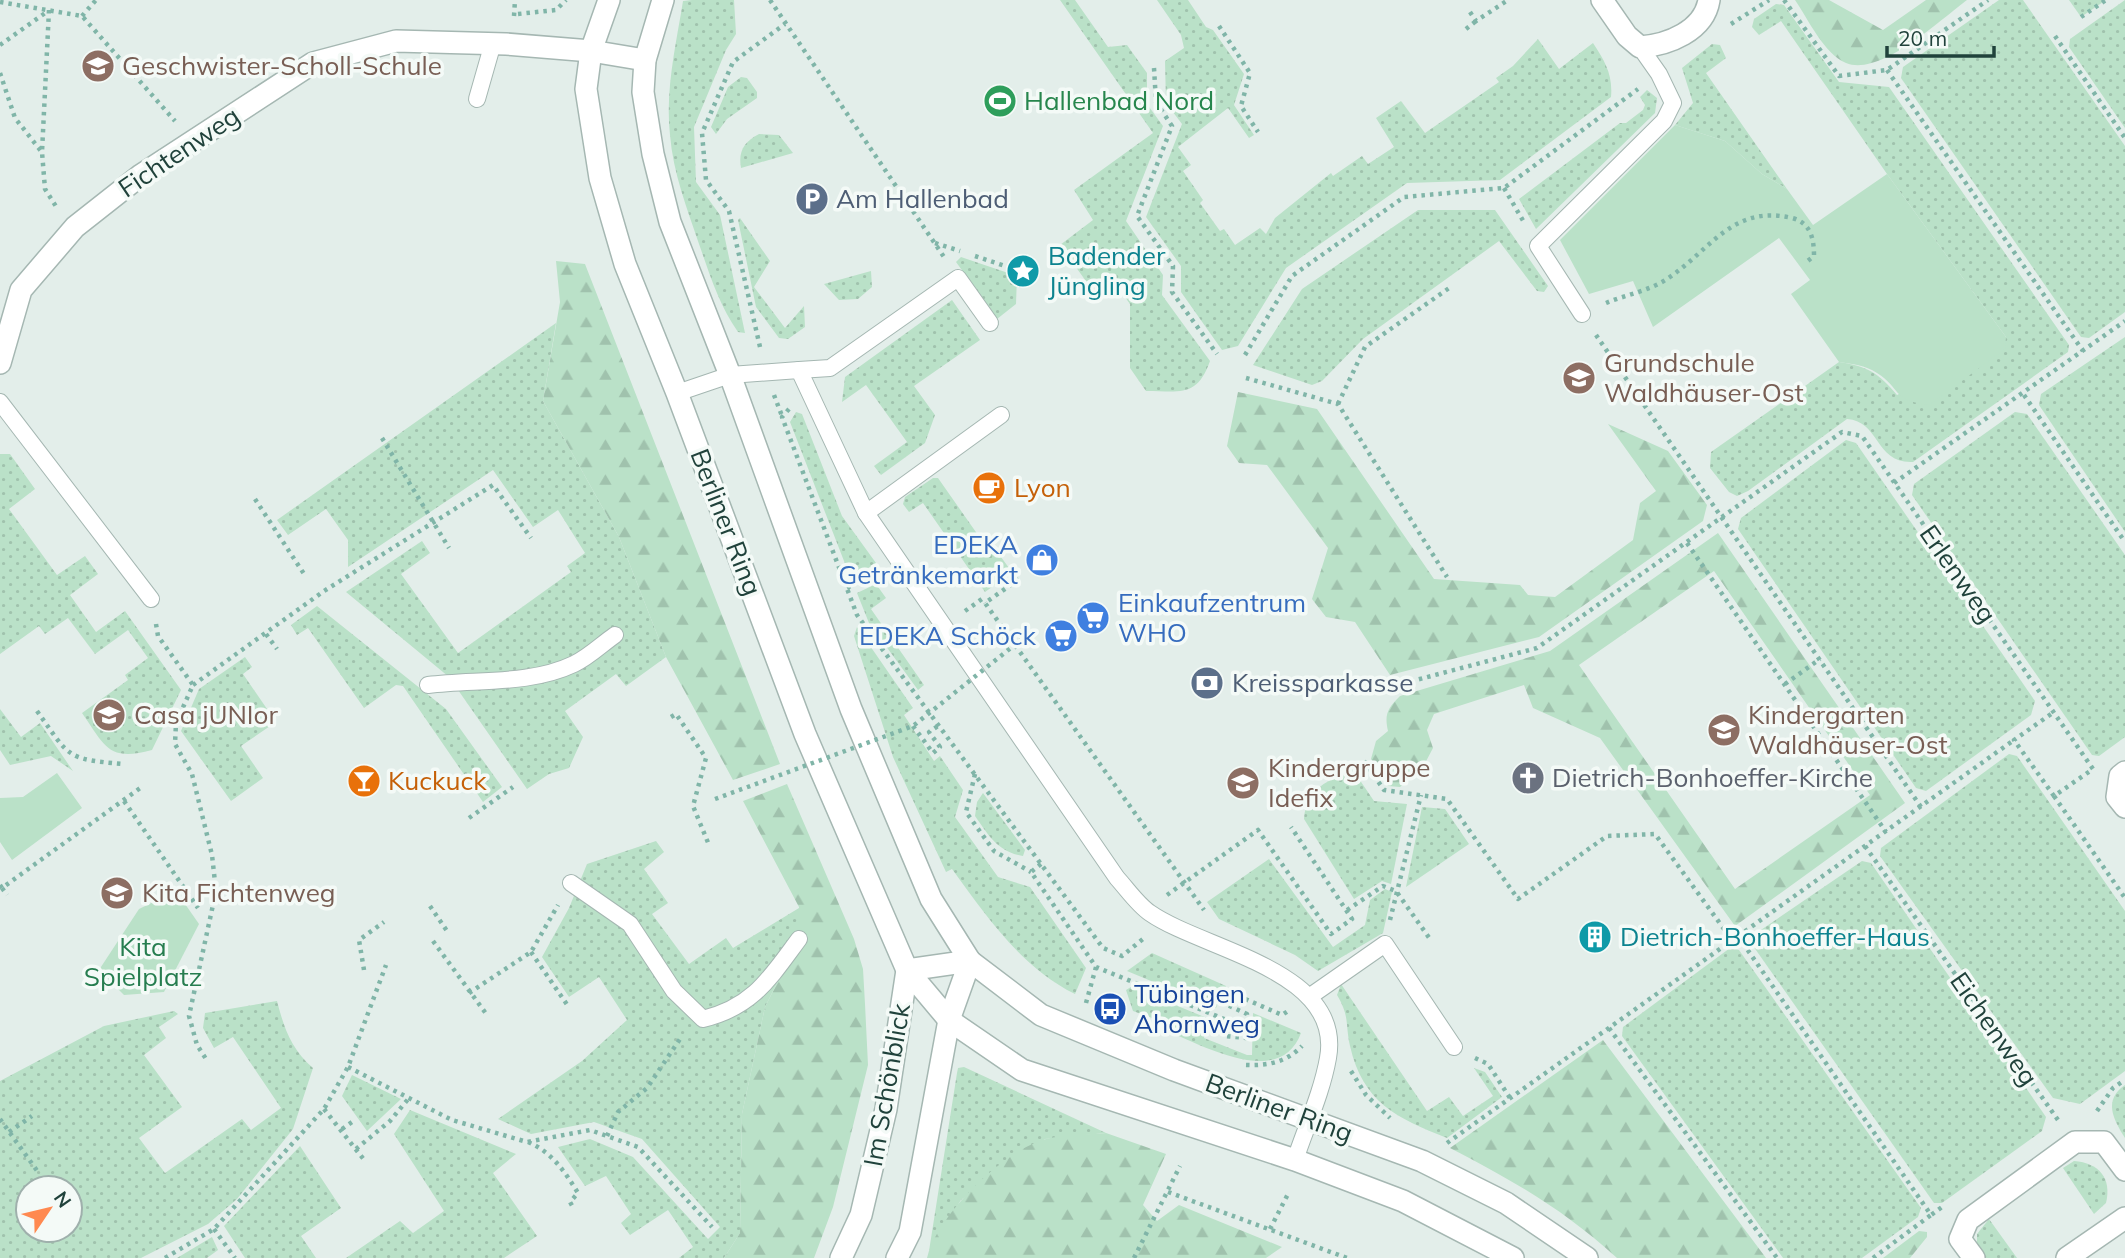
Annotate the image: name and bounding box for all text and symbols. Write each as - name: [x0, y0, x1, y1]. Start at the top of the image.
- scale bar: [1887, 14, 1994, 58]
- text: 20 m: [1898, 25, 1947, 51]
- school or university icon: Geschwister-Scholl-Schule: [79, 47, 117, 85]
- place label: Geschwister-Scholl-Schule: [122, 49, 442, 82]
- sports icon: Hallenbad Nord: [981, 82, 1019, 120]
- place label: Hallenbad Nord: [1024, 84, 1214, 117]
- street label: Fichtenweg: [112, 99, 246, 204]
- parking icon: Am Hallenbad: [793, 180, 831, 218]
- place label: Am Hallenbad: [836, 182, 1009, 215]
- place label: Badender Jüngling: [1048, 239, 1166, 302]
- place icon: Badender Jüngling: [1004, 252, 1042, 290]
- place label: Grundschule Waldhäuser-Ost: [1604, 346, 1804, 409]
- school or university icon: Grundschule Waldhäuser-Ost: [1560, 359, 1598, 397]
- street label: Berliner Ring: [683, 444, 770, 600]
- cafe icon: Lyon: [970, 469, 1008, 507]
- place label: Lyon: [1014, 471, 1071, 504]
- street label: Erlenweg: [1913, 518, 2004, 629]
- place label: EDEKA Getränkemarkt: [838, 528, 1018, 591]
- shop icon: EDEKA Getränkemarkt: [1023, 541, 1061, 579]
- place label: Einkaufzentrum WHO: [1118, 586, 1306, 649]
- supermarket icon: Einkaufzentrum WHO: [1074, 599, 1112, 637]
- supermarket icon: EDEKA Schöck: [1042, 617, 1080, 655]
- place label: EDEKA Schöck: [859, 619, 1037, 652]
- bank icon: Kreissparkasse: [1188, 664, 1226, 702]
- place label: Kreissparkasse: [1232, 666, 1413, 699]
- school or university icon: Casa jUNIor: [90, 696, 128, 734]
- place label: Casa jUNIor: [134, 698, 278, 731]
- place label: Kindergarten Waldhäuser-Ost: [1748, 698, 1948, 761]
- school or university icon: Kindergarten Waldhäuser-Ost: [1705, 711, 1743, 749]
- place label: Kindergruppe Idefix: [1268, 751, 1430, 814]
- church icon: Dietrich-Bonhoeffer-Kirche: [1509, 759, 1547, 797]
- place label: Dietrich-Bonhoeffer-Kirche: [1552, 761, 1873, 794]
- bar icon: Kuckuck: [345, 762, 383, 800]
- place label: Kuckuck: [388, 764, 487, 797]
- school or university icon: Kindergruppe Idefix: [1224, 764, 1262, 802]
- school or university icon: Kita Fichtenweg: [98, 874, 136, 912]
- place label: Kita Fichtenweg: [142, 876, 336, 909]
- building icon: Dietrich-Bonhoeffer-Haus: [1576, 918, 1614, 956]
- place label: Dietrich-Bonhoeffer-Haus: [1620, 920, 1930, 953]
- park label: Kita Spielplatz: [84, 930, 202, 993]
- street label: Eichenweg: [1943, 966, 2046, 1092]
- place label: Tübingen Ahornweg: [1134, 977, 1260, 1040]
- bus stop icon: Tübingen Ahornweg: [1091, 990, 1129, 1028]
- street label: Im Schönblick: [856, 1000, 917, 1169]
- street label: Berliner Ring: [1201, 1066, 1357, 1149]
- north arrow: [14, 1174, 84, 1244]
- text: N: [49, 1186, 77, 1212]

